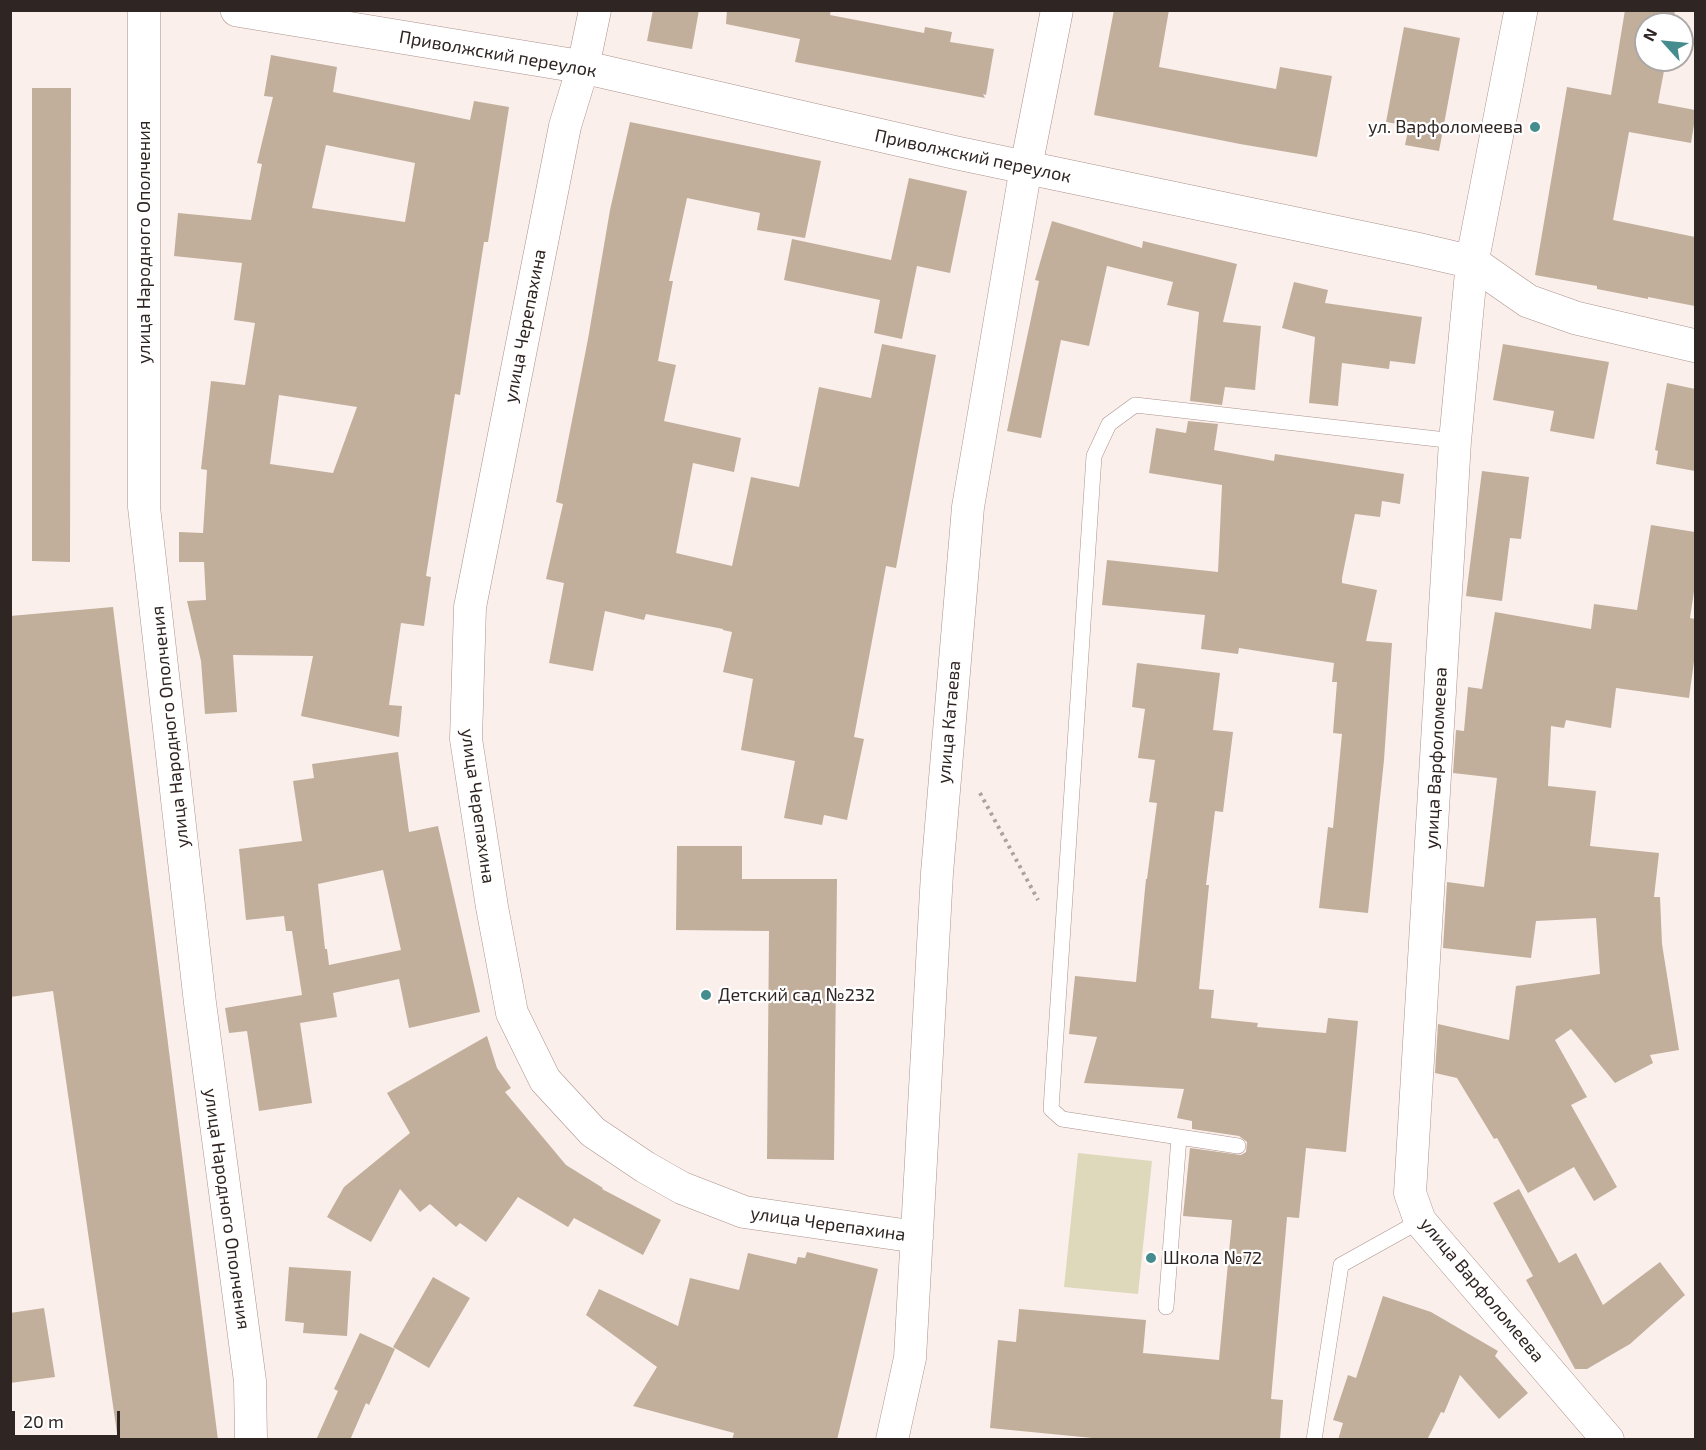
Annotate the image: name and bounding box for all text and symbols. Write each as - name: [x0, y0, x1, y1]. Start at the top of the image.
- north arrow: [1634, 12, 1694, 72]
- text: N: [1638, 25, 1660, 44]
- street label: Приволжский переулок: [397, 26, 599, 82]
- place label: ул. Варфоломеева: [1368, 116, 1523, 138]
- street label: улица Народного Ополчения: [133, 120, 155, 364]
- marker: ул. Варфоломеева: [1528, 120, 1542, 134]
- street label: Приволжский переулок: [873, 125, 1073, 187]
- street label: улица Черепахина: [499, 247, 551, 405]
- street label: улица Народного Ополчения: [147, 605, 193, 849]
- street label: улица Катаева: [933, 660, 965, 784]
- street label: улица Варфоломеева: [1420, 667, 1452, 849]
- street label: улица Черепахина: [456, 727, 500, 885]
- place label: Детский сад №232: [718, 984, 875, 1006]
- marker: Детский сад №232: [699, 988, 713, 1002]
- street label: улица Народного Ополчения: [199, 1087, 255, 1331]
- street label: улица Черепахина: [749, 1202, 907, 1246]
- street label: улица Варфоломеева: [1415, 1213, 1549, 1367]
- place label: Школа №72: [1163, 1247, 1262, 1269]
- marker: Школа №72: [1144, 1251, 1158, 1265]
- scale bar: [15, 1399, 123, 1437]
- text: 20 m: [23, 1410, 64, 1432]

